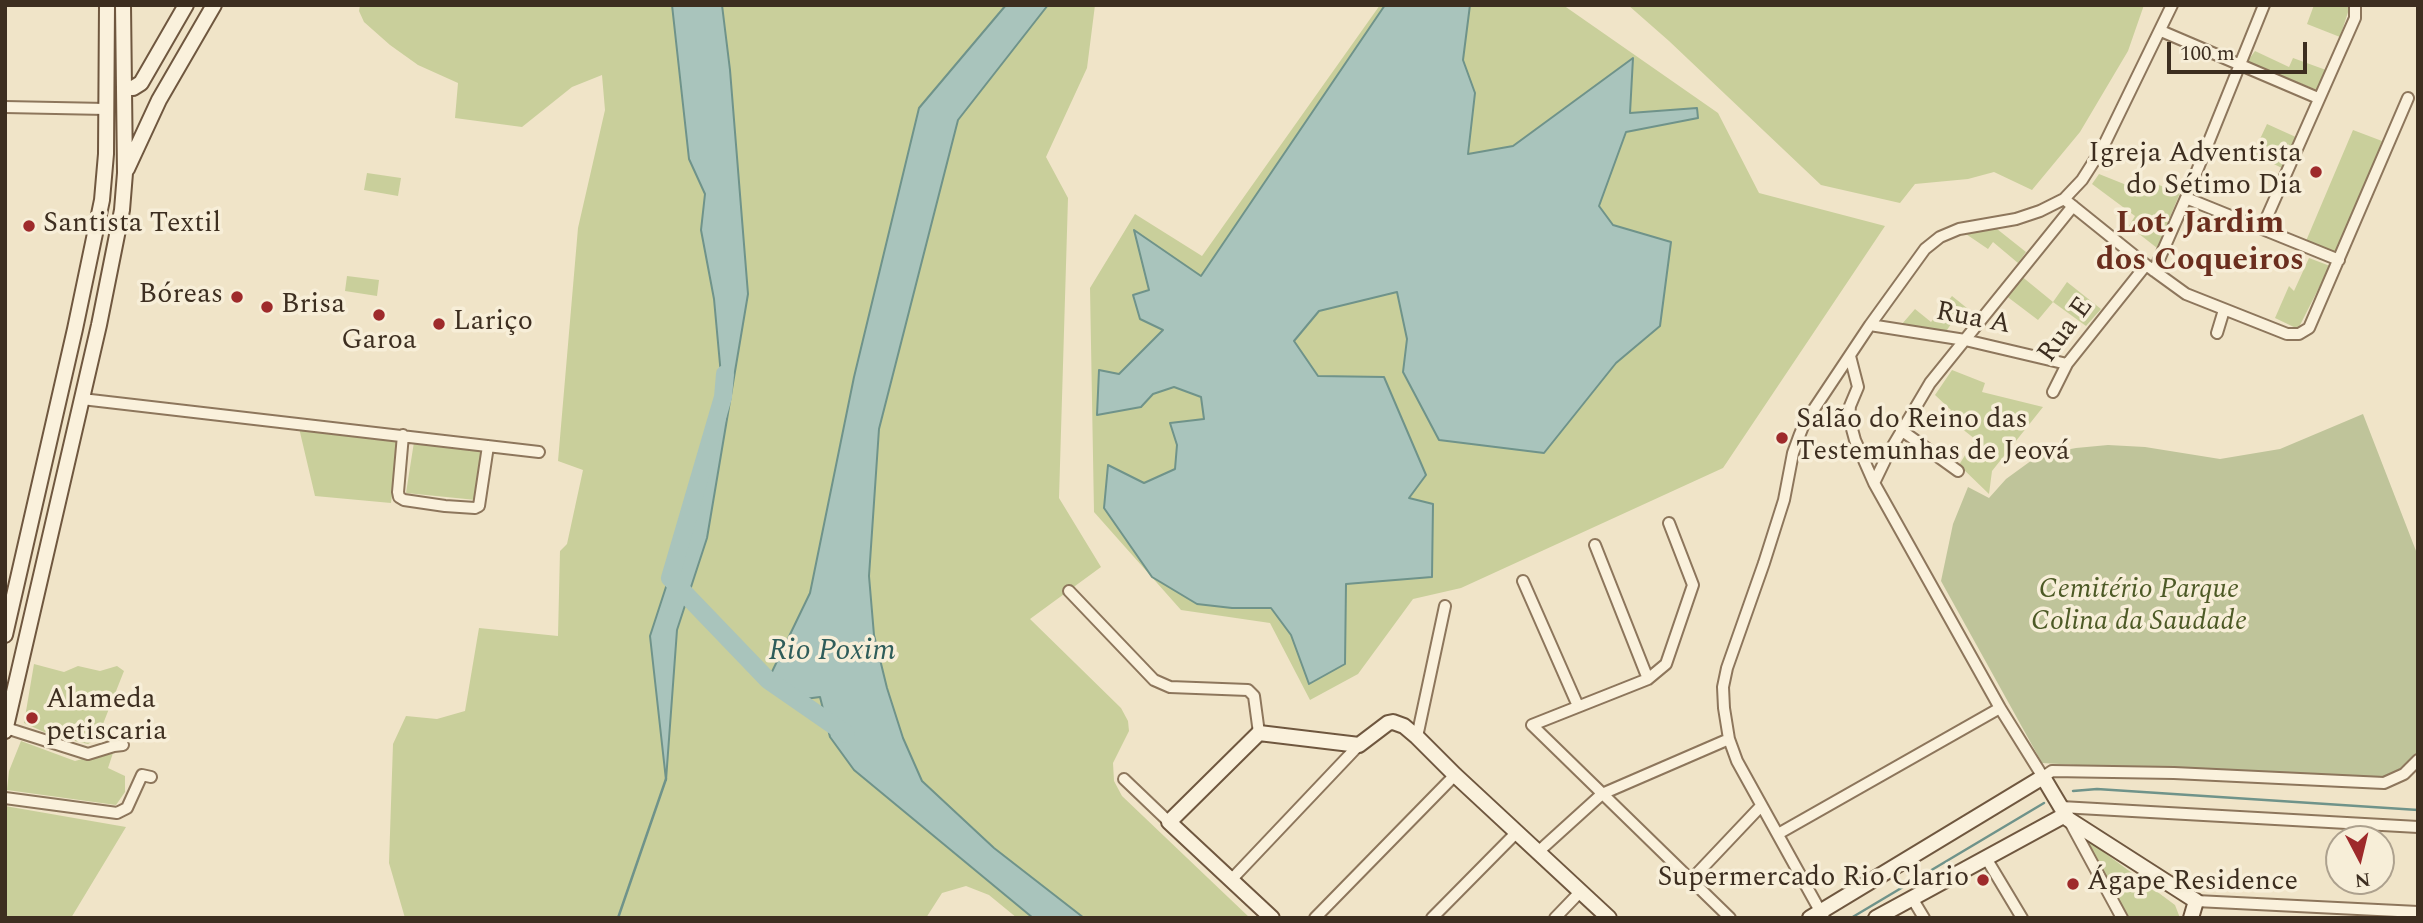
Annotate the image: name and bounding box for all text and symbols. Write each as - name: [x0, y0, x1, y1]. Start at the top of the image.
- scale bar: [2171, 28, 2311, 72]
- text: 100 m: [2180, 38, 2235, 70]
- place label: Igreja Adventista do Sétimo Dia: [2088, 139, 2302, 205]
- marker: Igreja Adventista do Sétimo Dia: [2308, 164, 2324, 180]
- district label: Lot. Jardim dos Coqueiros: [2096, 207, 2304, 282]
- place label: Santista Textil: [43, 209, 221, 243]
- marker: Santista Textil: [21, 218, 37, 234]
- place label: Bóreas: [139, 280, 223, 314]
- marker: Bóreas: [229, 289, 245, 305]
- place label: Brisa: [281, 290, 345, 324]
- street label: Rua E: [2032, 292, 2102, 370]
- street label: Rua A: [1933, 296, 2013, 344]
- marker: Brisa: [259, 299, 275, 315]
- marker: Garoa: [371, 307, 387, 323]
- place label: Lariço: [453, 307, 533, 341]
- marker: Lariço: [431, 316, 447, 332]
- place label: Garoa: [341, 326, 417, 360]
- place label: Salão do Reino das Testemunhas de Jeová: [1796, 405, 2070, 471]
- marker: Salão do Reino das Testemunhas de Jeová: [1774, 430, 1790, 446]
- park label: Cemitério Parque Colina da Saudade: [2031, 575, 2247, 641]
- water label: Rio Poxim: [768, 635, 896, 671]
- place label: Alameda petiscaria: [46, 685, 167, 751]
- marker: Alameda petiscaria: [24, 710, 40, 726]
- north arrow: [2325, 825, 2395, 895]
- place label: Supermercado Rio Clario: [1657, 863, 1969, 897]
- text: N: [2353, 864, 2372, 895]
- place label: Ágape Residence: [2087, 867, 2298, 901]
- marker: Supermercado Rio Clario: [1975, 872, 1991, 888]
- marker: Ágape Residence: [2065, 876, 2081, 892]

